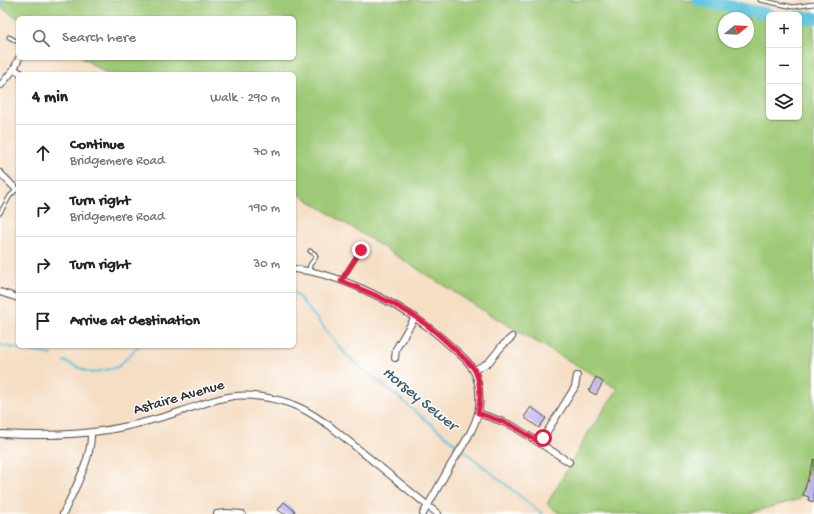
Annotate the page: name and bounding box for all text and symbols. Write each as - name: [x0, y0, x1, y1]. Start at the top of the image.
- north arrow: [718, 12, 754, 48]
- map controls: [766, 12, 802, 120]
- button: +: [766, 12, 802, 48]
- search box: [16, 16, 296, 60]
- icon: search: [30, 27, 52, 49]
- text: Search here: [62, 29, 136, 47]
- button: −: [766, 48, 802, 84]
- button: layers: [766, 84, 802, 120]
- text: 4 min: [32, 88, 68, 108]
- text: Walk · 290 m: [210, 91, 280, 106]
- text: Continue: [70, 136, 124, 154]
- icon: ahead: [32, 142, 54, 164]
- text: 70 m: [254, 145, 280, 160]
- text: Bridgemere Road: [70, 154, 165, 169]
- text: Turn right: [70, 192, 130, 210]
- icon: right: [32, 198, 54, 220]
- text: 190 m: [249, 201, 280, 216]
- text: Bridgemere Road: [70, 210, 165, 225]
- route end: [352, 241, 370, 259]
- icon: right: [32, 254, 54, 276]
- text: Turn right: [70, 256, 130, 274]
- text: 30 m: [254, 257, 280, 272]
- icon: arrive: [32, 310, 54, 332]
- text: Arrive at destination: [70, 312, 200, 330]
- water label: Horsey Sewer: [378, 364, 463, 438]
- street label: Astaire Avenue: [131, 376, 227, 420]
- route start: [534, 429, 552, 447]

